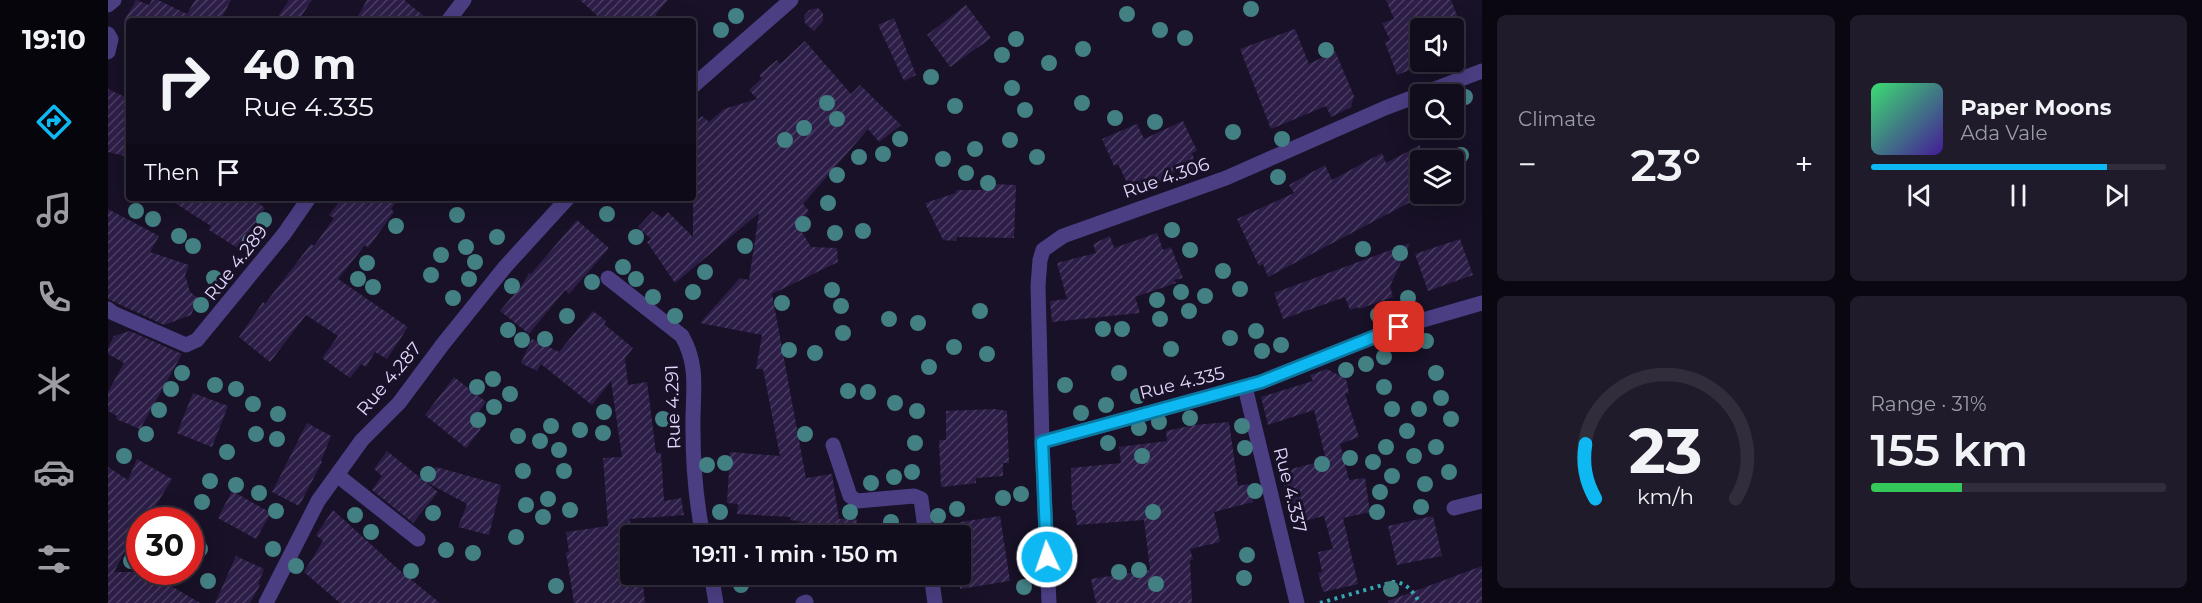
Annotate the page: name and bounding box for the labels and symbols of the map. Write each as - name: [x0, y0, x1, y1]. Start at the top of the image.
- street label: Rue 4.306: [1120, 153, 1212, 203]
- street label: Rue 4.289: [200, 221, 272, 305]
- pin: [1373, 301, 1424, 352]
- street label: Rue 4.287: [352, 338, 426, 420]
- street label: Rue 4.335: [1137, 362, 1227, 404]
- street label: Rue 4.291: [661, 364, 685, 450]
- street label: Rue 4.337: [1269, 445, 1311, 535]
- speed limit sign: 30: [126, 507, 204, 585]
- position arrow: [1015, 525, 1079, 589]

